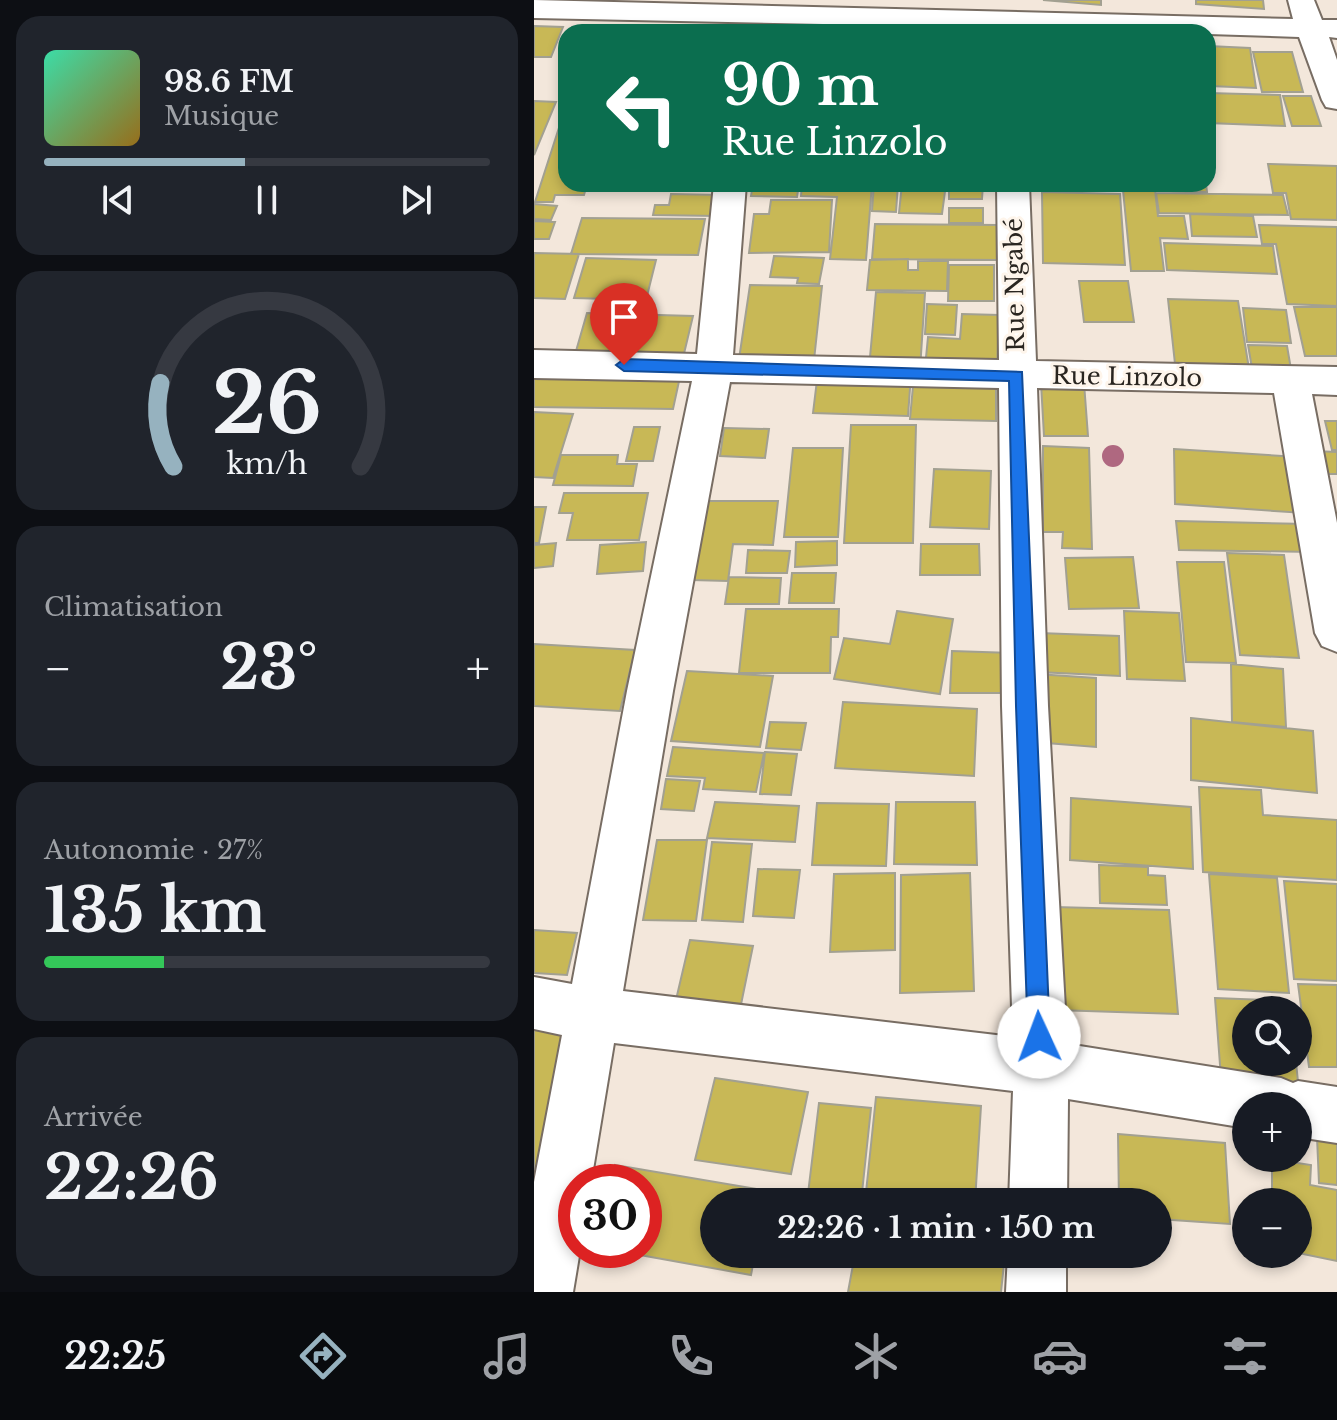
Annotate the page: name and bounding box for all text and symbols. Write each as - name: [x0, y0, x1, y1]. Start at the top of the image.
- text: 90 m: [722, 51, 879, 120]
- icon: left: [590, 56, 694, 160]
- text: 98.6 FM: [164, 63, 294, 100]
- text: Musique: [164, 100, 279, 132]
- text: Rue Linzolo: [722, 120, 948, 165]
- icon: previous: [96, 178, 140, 222]
- icon: pause: [245, 178, 289, 222]
- icon: next: [394, 178, 438, 222]
- street label: Rue Ngabé: [999, 218, 1030, 352]
- pin: [590, 283, 658, 365]
- icon: arrive: [602, 295, 646, 339]
- text: 26: [212, 351, 322, 454]
- street label: Rue Linzolo: [1052, 361, 1202, 392]
- text: km/h: [226, 446, 308, 482]
- text: Climatisation: [44, 591, 223, 623]
- text: 23°: [220, 631, 318, 705]
- text: −: [44, 641, 72, 696]
- text: +: [466, 641, 490, 696]
- text: Autonomie · 27%: [44, 834, 263, 866]
- text: 135 km: [44, 874, 266, 948]
- position arrow: [997, 995, 1081, 1079]
- map controls: [1232, 996, 1312, 1268]
- button: search: [1232, 996, 1312, 1076]
- button: +: [1232, 1092, 1312, 1172]
- text: Arrivée: [44, 1101, 143, 1133]
- text: 22:26: [44, 1141, 219, 1215]
- speed limit sign: 30: [558, 1164, 662, 1268]
- button: −: [1232, 1188, 1312, 1268]
- text: 22:26 · 1 min · 150 m: [777, 1209, 1095, 1246]
- icon: directions: [295, 1328, 351, 1384]
- icon: music: [479, 1328, 535, 1384]
- icon: phone: [663, 1328, 719, 1384]
- icon: climate: [848, 1328, 904, 1384]
- icon: car: [1032, 1328, 1088, 1384]
- icon: filters: [1217, 1328, 1273, 1384]
- text: 22:25: [64, 1334, 166, 1379]

